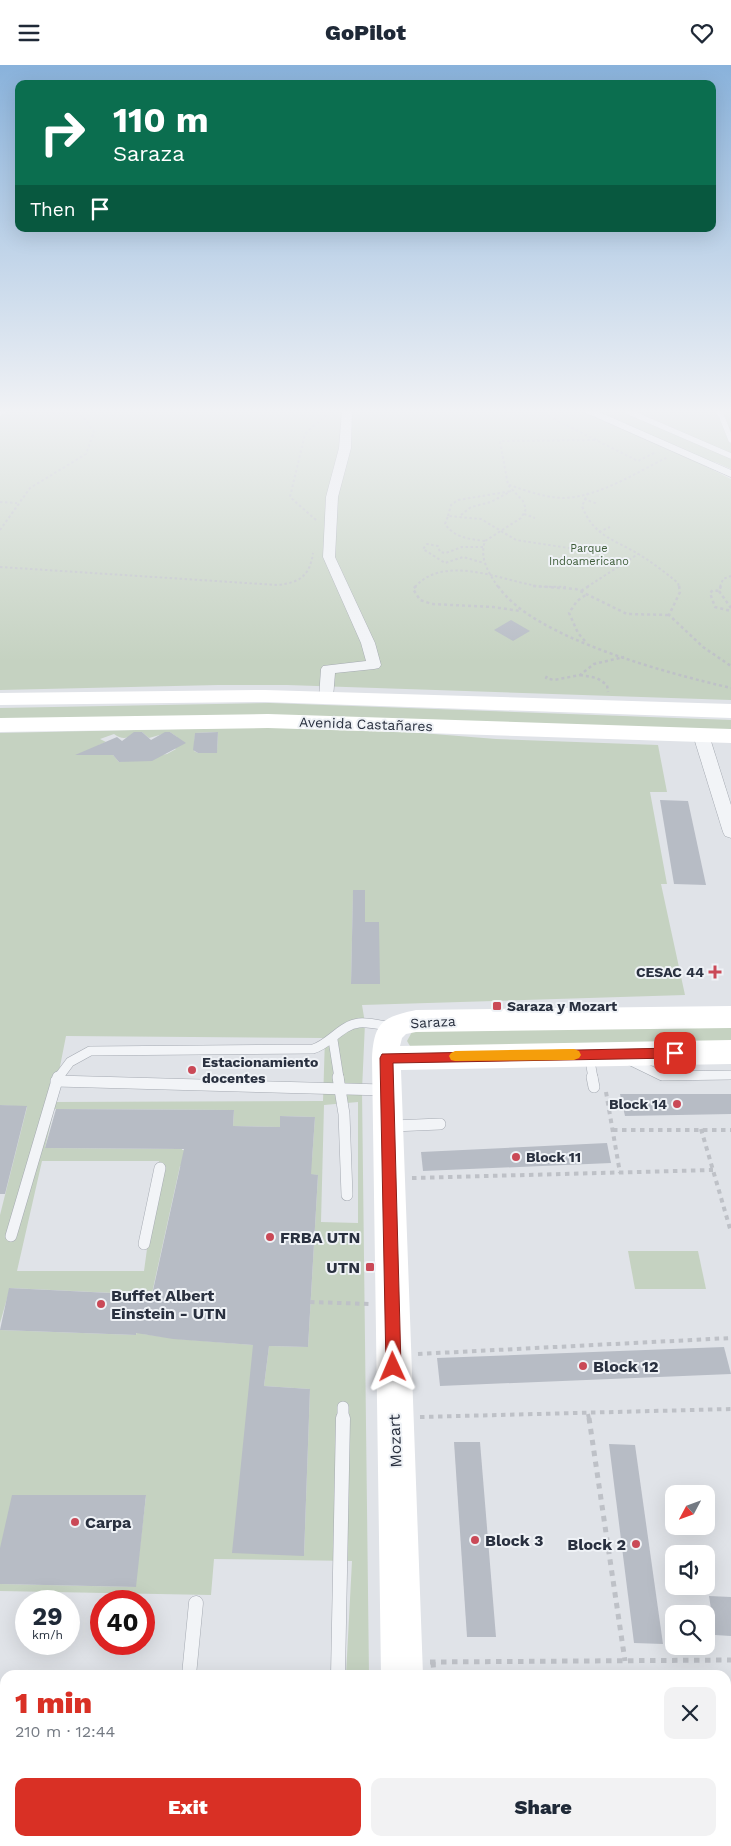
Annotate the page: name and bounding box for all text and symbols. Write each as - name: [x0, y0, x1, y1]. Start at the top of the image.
- icon: menu: [15, 19, 43, 47]
- icon: heart: [688, 19, 716, 47]
- text: GoPilot: [325, 20, 406, 45]
- text: 110 m: [113, 99, 209, 141]
- icon: right: [30, 100, 95, 165]
- text: Saraza: [113, 141, 185, 166]
- icon: arrive: [86, 195, 114, 223]
- text: Then: [30, 198, 76, 221]
- park label: Parque Indoamericano: [549, 542, 629, 568]
- street label: Avenida Castañares: [299, 714, 433, 734]
- place label: CESAC 44: [636, 964, 704, 980]
- marker: CESAC 44: [708, 965, 722, 979]
- place label: Saraza y Mozart: [507, 998, 617, 1014]
- marker: Saraza y Mozart: [491, 1000, 503, 1012]
- street label: Saraza: [410, 1013, 456, 1031]
- pin: [654, 1032, 696, 1074]
- icon: arrive: [661, 1039, 689, 1067]
- place label: Estacionamiento docentes: [202, 1054, 318, 1086]
- marker: Estacionamiento docentes: [186, 1064, 198, 1076]
- place label: Block 14: [609, 1096, 667, 1112]
- marker: Block 14: [671, 1098, 683, 1110]
- place label: Block 11: [526, 1149, 581, 1165]
- marker: Block 11: [510, 1151, 522, 1163]
- place label: FRBA UTN: [280, 1228, 360, 1247]
- marker: FRBA UTN: [264, 1231, 276, 1243]
- place label: UTN: [326, 1258, 360, 1277]
- marker: UTN: [364, 1261, 376, 1273]
- place label: Buffet Albert Einstein - UTN: [111, 1286, 226, 1323]
- marker: Buffet Albert Einstein - UTN: [95, 1298, 107, 1310]
- position arrow: [366, 1340, 418, 1392]
- place label: Block 12: [593, 1357, 658, 1376]
- marker: Block 12: [577, 1360, 589, 1372]
- street label: Mozart: [385, 1414, 405, 1468]
- north arrow: [665, 1485, 715, 1535]
- map controls: [665, 1485, 715, 1655]
- place label: Carpa: [85, 1513, 132, 1532]
- marker: Carpa: [69, 1516, 81, 1528]
- place label: Block 3: [485, 1531, 544, 1550]
- marker: Block 3: [469, 1534, 481, 1546]
- place label: Block 2: [567, 1535, 626, 1554]
- marker: Block 2: [630, 1538, 642, 1550]
- button: sound: [665, 1545, 715, 1595]
- speed limit sign: 40: [90, 1590, 155, 1655]
- text: 29: [32, 1602, 63, 1631]
- button: search: [665, 1605, 715, 1655]
- text: km/h: [32, 1628, 63, 1642]
- text: 1 min: [15, 1685, 92, 1720]
- button: close: [664, 1687, 716, 1739]
- text: 210 m · 12:44: [15, 1722, 115, 1741]
- button: Exit: [15, 1778, 361, 1836]
- button: Share: [371, 1778, 716, 1836]

